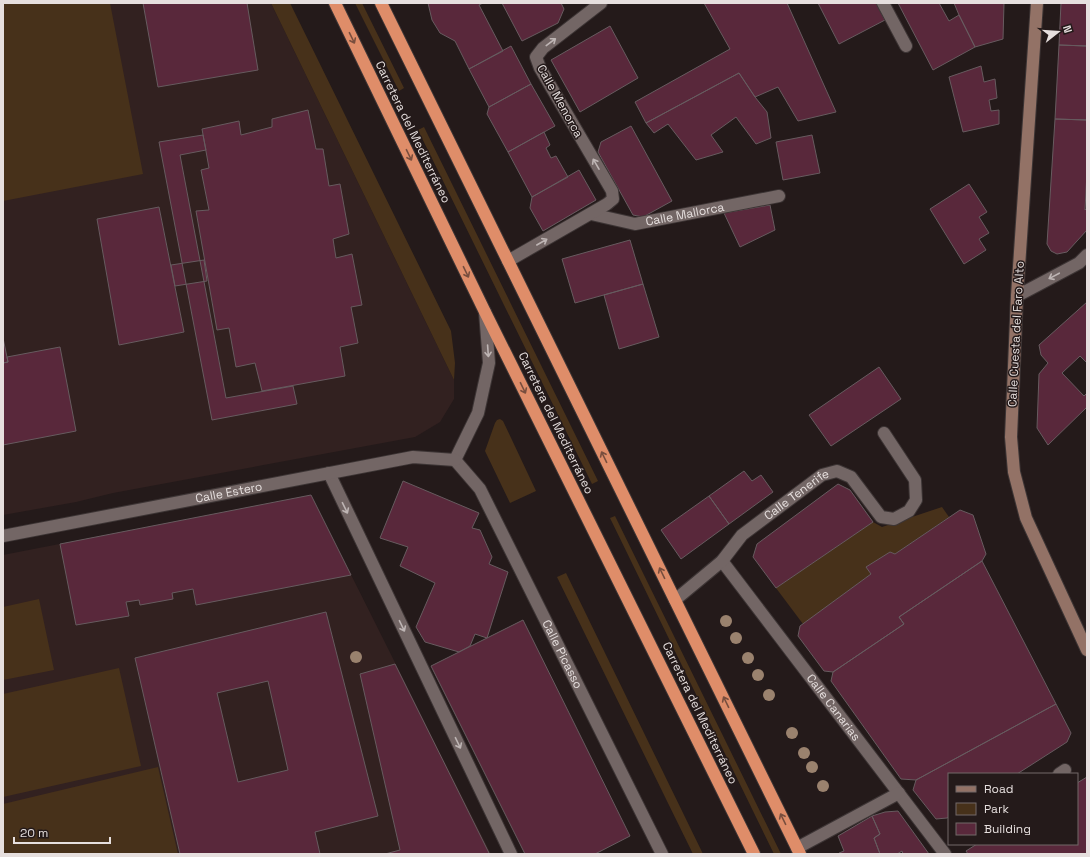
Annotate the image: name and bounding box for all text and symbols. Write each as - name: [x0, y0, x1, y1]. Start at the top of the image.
- north arrow: [1038, 12, 1078, 52]
- text: N: [1060, 24, 1075, 35]
- one-way arrow: [349, 32, 356, 44]
- one-way arrow: [545, 37, 556, 46]
- street label: Carretera del Mediterráneo: [372, 58, 454, 206]
- street label: Calle Menorca: [533, 62, 587, 141]
- one-way arrow: [406, 149, 413, 161]
- one-way arrow: [592, 158, 600, 170]
- street label: Calle Mallorca: [644, 199, 726, 230]
- one-way arrow: [536, 237, 548, 245]
- street label: Calle Cuesta del Faro Alto: [1004, 260, 1028, 408]
- one-way arrow: [463, 265, 470, 277]
- one-way arrow: [1049, 273, 1061, 281]
- one-way arrow: [484, 344, 491, 357]
- street label: Carretera del Mediterráneo: [515, 349, 597, 497]
- one-way arrow: [520, 382, 527, 394]
- one-way arrow: [600, 451, 607, 463]
- street label: Calle Tenerife: [761, 466, 831, 524]
- street label: Calle Estero: [194, 478, 264, 507]
- one-way arrow: [342, 502, 350, 514]
- one-way arrow: [658, 568, 665, 580]
- street label: Calle Picasso: [539, 617, 586, 691]
- one-way arrow: [399, 619, 406, 631]
- street label: Carretera del Mediterráneo: [659, 639, 741, 787]
- street label: Calle Canarias: [803, 671, 864, 744]
- one-way arrow: [721, 697, 729, 709]
- one-way arrow: [455, 737, 462, 749]
- legend: [948, 773, 1078, 845]
- text: Road: [984, 781, 1013, 797]
- text: Park: [984, 801, 1009, 817]
- one-way arrow: [779, 813, 786, 825]
- scale bar: [14, 819, 110, 845]
- text: Building: [984, 821, 1031, 837]
- text: 20 m: [20, 825, 48, 841]

